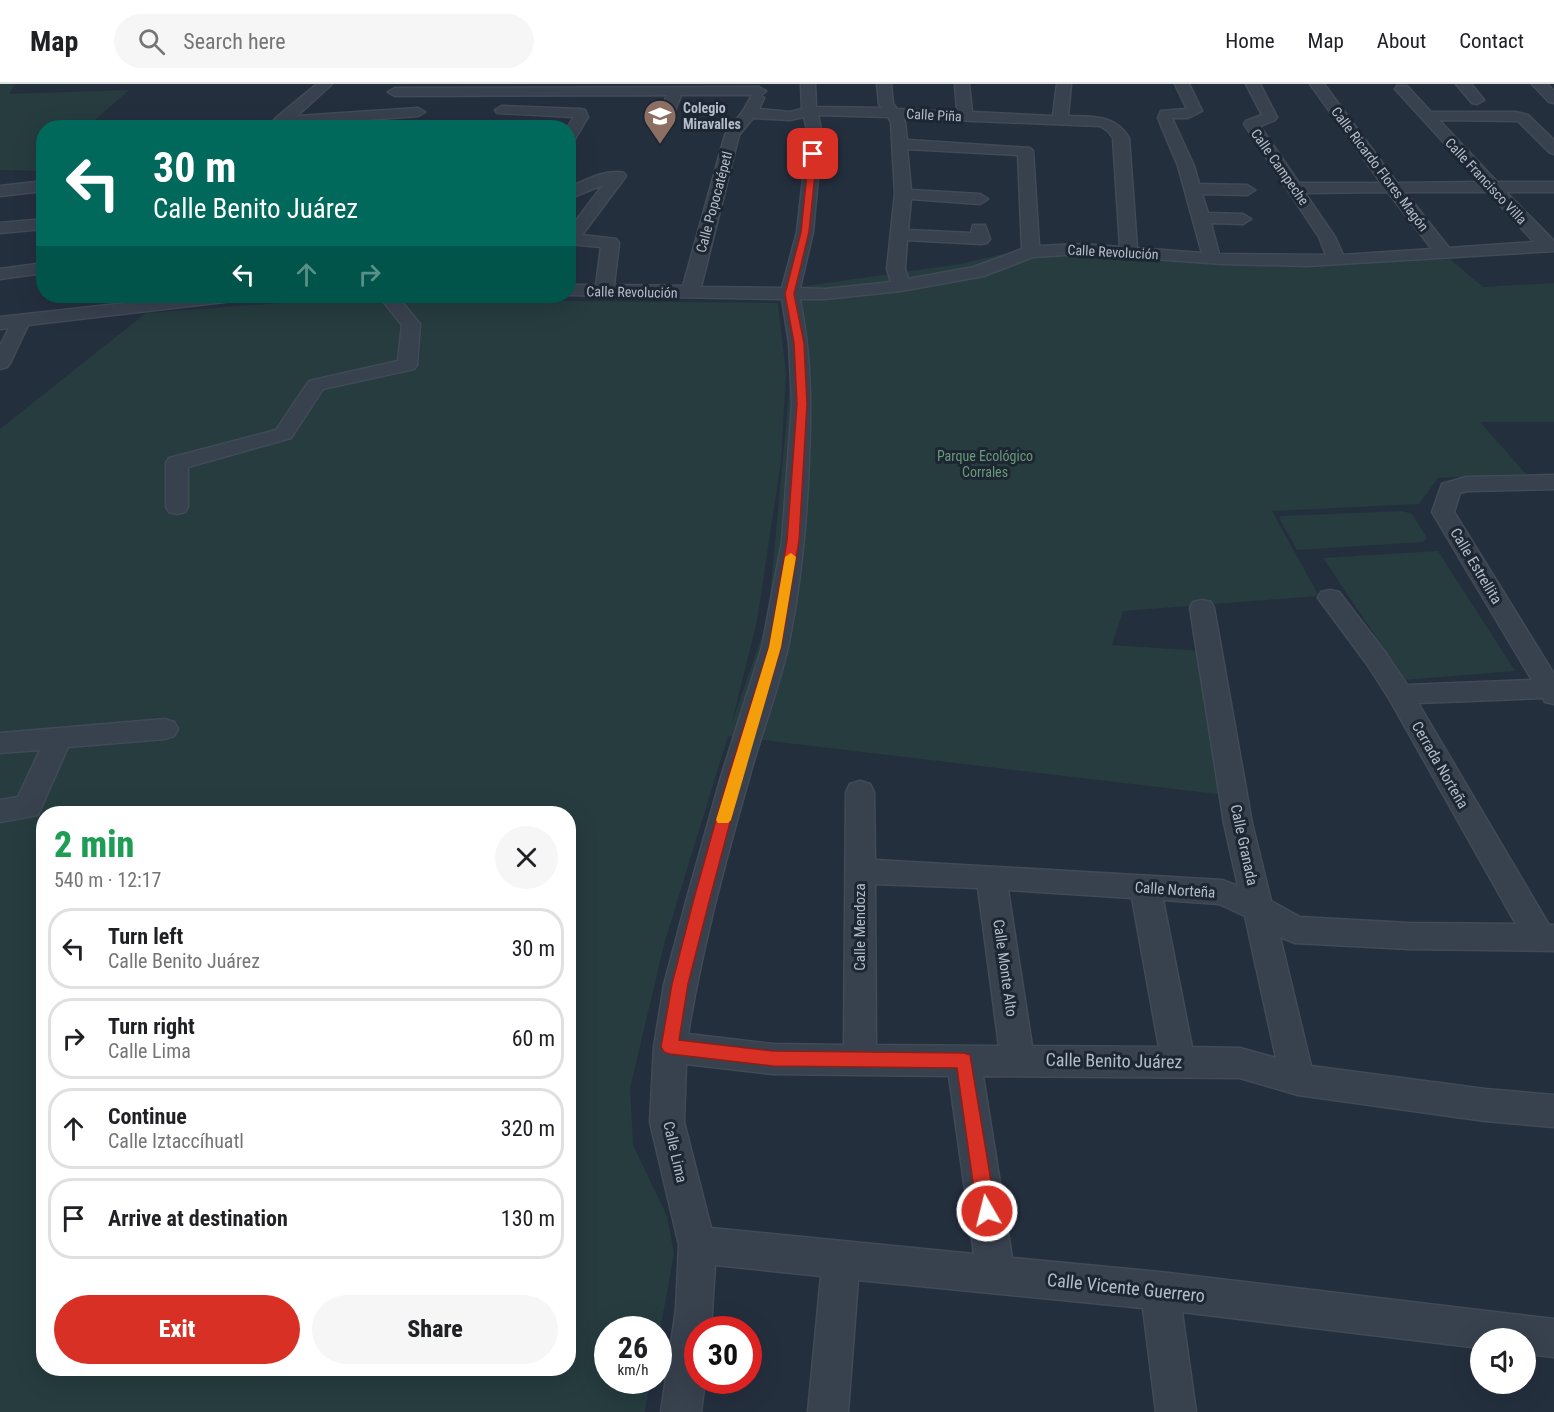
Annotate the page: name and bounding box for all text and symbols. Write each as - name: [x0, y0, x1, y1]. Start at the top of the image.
- search box: [114, 14, 534, 68]
- text: Map: [30, 25, 78, 58]
- icon: search: [135, 25, 168, 58]
- text: Search here: [183, 29, 286, 54]
- text: Home: [1225, 29, 1275, 53]
- text: Map: [1308, 29, 1344, 53]
- text: About: [1377, 29, 1426, 53]
- text: Contact: [1459, 29, 1524, 53]
- school or university icon: Colegio Miravalles: [642, 98, 678, 145]
- place label: Colegio Miravalles: [683, 100, 741, 132]
- street label: Calle Ricardo Flores Magón: [1328, 104, 1432, 234]
- street label: Calle Piña: [906, 106, 962, 124]
- street label: Calle Campeche: [1248, 126, 1312, 209]
- pin: [787, 128, 838, 179]
- street label: Calle Francisco Villa: [1442, 135, 1530, 227]
- icon: arrive: [796, 137, 829, 170]
- text: 30 m: [153, 143, 236, 192]
- icon: left: [54, 144, 132, 222]
- street label: Calle Popocatépetl: [693, 150, 735, 254]
- text: Calle Benito Juárez: [153, 193, 358, 225]
- street label: Calle Revolución: [1067, 242, 1159, 262]
- icon: left: [227, 258, 260, 291]
- icon: ahead: [290, 258, 323, 291]
- icon: right: [353, 258, 386, 291]
- street label: Calle Revolución: [586, 283, 678, 301]
- park label: Parque Ecológico Corrales: [937, 448, 1033, 480]
- street label: Calle Estrellita: [1446, 525, 1506, 607]
- street label: Cerrada Norteña: [1408, 718, 1472, 812]
- street label: Calle Granada: [1227, 803, 1261, 887]
- text: 2 min: [54, 824, 134, 866]
- button: close: [495, 826, 558, 889]
- text: 540 m · 12:17: [54, 868, 161, 892]
- street label: Calle Norteña: [1134, 878, 1216, 902]
- street label: Calle Mendoza: [851, 883, 869, 971]
- street label: Calle Monte Alto: [989, 918, 1021, 1018]
- text: Turn left: [108, 924, 183, 949]
- icon: left: [57, 932, 90, 965]
- text: 30 m: [512, 936, 555, 961]
- text: Calle Benito Juárez: [108, 949, 260, 973]
- text: Turn right: [108, 1014, 195, 1039]
- icon: right: [57, 1022, 90, 1055]
- text: 60 m: [512, 1026, 555, 1051]
- text: Calle Lima: [108, 1039, 191, 1063]
- street label: Calle Benito Juárez: [1045, 1049, 1183, 1072]
- text: Continue: [108, 1104, 187, 1129]
- icon: ahead: [57, 1112, 90, 1145]
- text: 320 m: [501, 1116, 555, 1141]
- street label: Calle Lima: [659, 1120, 691, 1184]
- text: Calle Iztaccíhuatl: [108, 1129, 244, 1153]
- position arrow: [955, 1179, 1019, 1243]
- icon: arrive: [57, 1202, 90, 1235]
- text: Arrive at destination: [108, 1206, 288, 1231]
- text: 130 m: [501, 1206, 555, 1231]
- street label: Calle Vicente Guerrero: [1046, 1269, 1206, 1306]
- button: Exit: [54, 1295, 300, 1364]
- button: Share: [312, 1295, 558, 1364]
- speed limit sign: 30: [684, 1316, 762, 1394]
- map controls: [1470, 1328, 1536, 1394]
- button: sound: [1470, 1328, 1536, 1394]
- text: 26: [618, 1330, 648, 1365]
- text: km/h: [618, 1361, 648, 1379]

